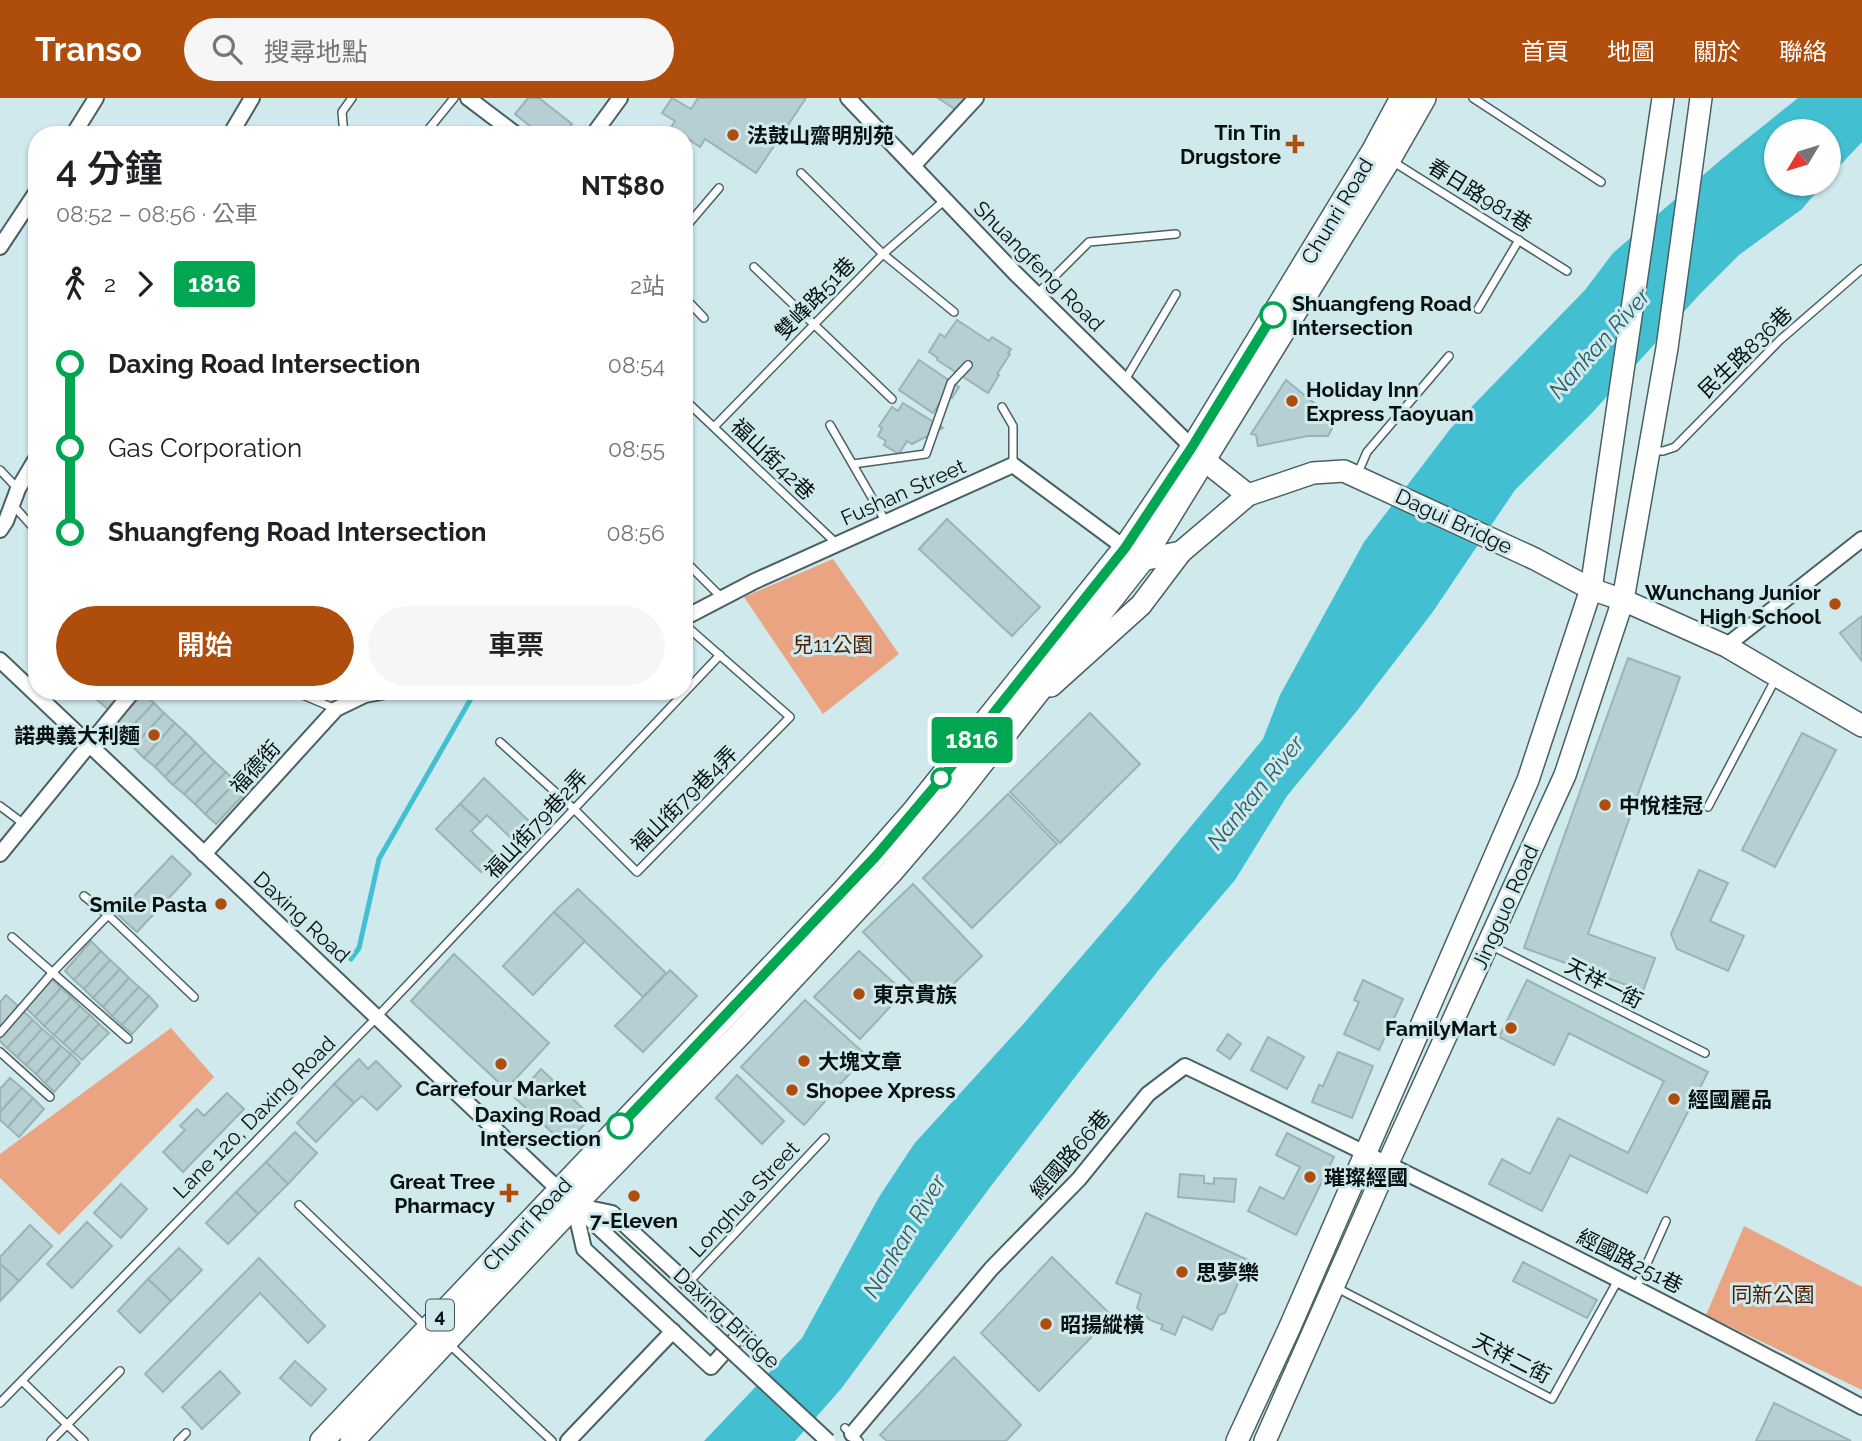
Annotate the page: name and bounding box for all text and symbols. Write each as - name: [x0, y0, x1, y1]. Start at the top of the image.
- search box: [184, 18, 674, 81]
- text: Transo: [35, 30, 142, 69]
- icon: search: [208, 30, 246, 68]
- text: 搜尋地點: [264, 37, 368, 67]
- text: 首頁: [1521, 37, 1569, 66]
- text: 地圖: [1607, 37, 1655, 66]
- text: 關於: [1693, 37, 1741, 66]
- text: 聯絡: [1779, 37, 1827, 66]
- north arrow: [1764, 119, 1841, 196]
- map controls: [1764, 119, 1841, 196]
- place label: Tin Tin Drugstore: [1180, 120, 1281, 169]
- place label: 法鼓山齋明別苑: [747, 123, 894, 148]
- marker: 法鼓山齋明別苑: [725, 127, 741, 143]
- marker: Tin Tin Drugstore: [1287, 136, 1303, 152]
- text: 4 分鐘: [56, 146, 163, 191]
- street label: 春日路981巷: [1423, 153, 1537, 237]
- street label: Chunri Road: [1296, 154, 1378, 268]
- text: NT$80: [581, 171, 665, 201]
- street label: Shuangfeng Road: [969, 196, 1109, 336]
- text: 08:52 – 08:56 · 公車: [56, 200, 258, 227]
- street label: 雙峰路51巷: [770, 252, 860, 344]
- icon: walk: [56, 265, 94, 303]
- icon: forward: [126, 265, 164, 303]
- text: 1816: [188, 269, 241, 298]
- text: 2: [104, 270, 116, 297]
- text: 2站: [630, 272, 665, 299]
- water label: Nankan River: [1543, 282, 1656, 403]
- place label: Shuangfeng Road Intersection: [1292, 291, 1472, 340]
- street label: 民生路836巷: [1693, 301, 1797, 403]
- marker: Shuangfeng Road Intersection: [1260, 302, 1286, 328]
- text: Daxing Road Intersection: [108, 349, 420, 379]
- text: 08:54: [608, 351, 665, 378]
- place label: Holiday Inn Express Taoyuan: [1306, 377, 1474, 426]
- marker: Holiday Inn Express Taoyuan: [1284, 393, 1300, 409]
- street label: 福山街42巷: [726, 413, 820, 505]
- text: Gas Corporation: [108, 433, 302, 463]
- text: 08:55: [608, 435, 665, 462]
- street label: Fushan Street: [837, 453, 969, 531]
- street label: Dagui Bridge: [1392, 483, 1516, 559]
- text: Shuangfeng Road Intersection: [108, 517, 486, 547]
- text: 08:56: [607, 519, 665, 546]
- place label: Wunchang Junior High School: [1645, 580, 1821, 629]
- marker: Wunchang Junior High School: [1827, 596, 1843, 612]
- button: 開始: [56, 606, 354, 686]
- button: 車票: [368, 606, 665, 686]
- park label: 兒11公園: [793, 632, 873, 657]
- line badge: 1816: [923, 717, 1021, 763]
- place label: 諾典義大利麵: [14, 723, 140, 748]
- text: 1816: [946, 725, 998, 754]
- marker: 諾典義大利麵: [146, 727, 162, 743]
- water label: Nankan River: [1201, 729, 1310, 854]
- street label: 福德街: [225, 735, 285, 799]
- street label: 福山街79巷4弄: [626, 741, 742, 857]
- street label: 福山街79巷2弄: [479, 764, 593, 884]
- unlabelled marker: [931, 768, 951, 788]
- place label: 中悅桂冠: [1619, 793, 1703, 818]
- marker: 中悅桂冠: [1597, 797, 1613, 813]
- street label: Jingguo Road: [1466, 841, 1544, 973]
- street label: Daxing Road: [249, 866, 355, 968]
- place label: Smile Pasta: [90, 892, 207, 917]
- marker: Smile Pasta: [213, 896, 229, 912]
- street label: 天祥一街: [1561, 953, 1647, 1013]
- place label: 東京貴族: [873, 982, 957, 1007]
- marker: 東京貴族: [851, 986, 867, 1002]
- place label: FamilyMart: [1385, 1016, 1497, 1041]
- marker: FamilyMart: [1503, 1020, 1519, 1036]
- street label: Lane 120, Daxing Road: [168, 1031, 340, 1203]
- place label: 大塊文章: [818, 1049, 902, 1074]
- marker: 大塊文章: [796, 1053, 812, 1069]
- marker: Carrefour Market: [493, 1056, 509, 1072]
- place label: Carrefour Market: [415, 1076, 587, 1101]
- place label: Shopee Xpress: [806, 1078, 956, 1103]
- marker: Shopee Xpress: [784, 1082, 800, 1098]
- place label: 經國麗品: [1688, 1087, 1772, 1112]
- marker: 經國麗品: [1666, 1091, 1682, 1107]
- place label: Daxing Road Intersection: [475, 1102, 601, 1151]
- street label: 經國路66巷: [1025, 1105, 1115, 1203]
- marker: Daxing Road Intersection: [607, 1113, 633, 1139]
- street label: Longhua Street: [684, 1136, 804, 1262]
- place label: 璀璨經國: [1324, 1165, 1408, 1190]
- place label: Great Tree Pharmacy: [390, 1169, 495, 1218]
- water label: Nankan River: [857, 1169, 952, 1302]
- marker: 璀璨經國: [1302, 1169, 1318, 1185]
- street label: Chunri Road: [477, 1172, 577, 1276]
- marker: Great Tree Pharmacy: [501, 1185, 517, 1201]
- marker: 7-Eleven: [626, 1188, 642, 1204]
- place label: 7-Eleven: [590, 1208, 678, 1233]
- street label: 經國路251巷: [1573, 1224, 1687, 1298]
- place label: 思夢樂: [1196, 1260, 1259, 1285]
- street label: Daxing Bridge: [669, 1262, 785, 1374]
- marker: 思夢樂: [1174, 1264, 1190, 1280]
- park label: 同新公園: [1731, 1282, 1815, 1307]
- road number: 4: [426, 1300, 454, 1330]
- place label: 昭揚縱橫: [1060, 1312, 1144, 1337]
- marker: 昭揚縱橫: [1038, 1316, 1054, 1332]
- street label: 天祥二街: [1469, 1328, 1555, 1388]

